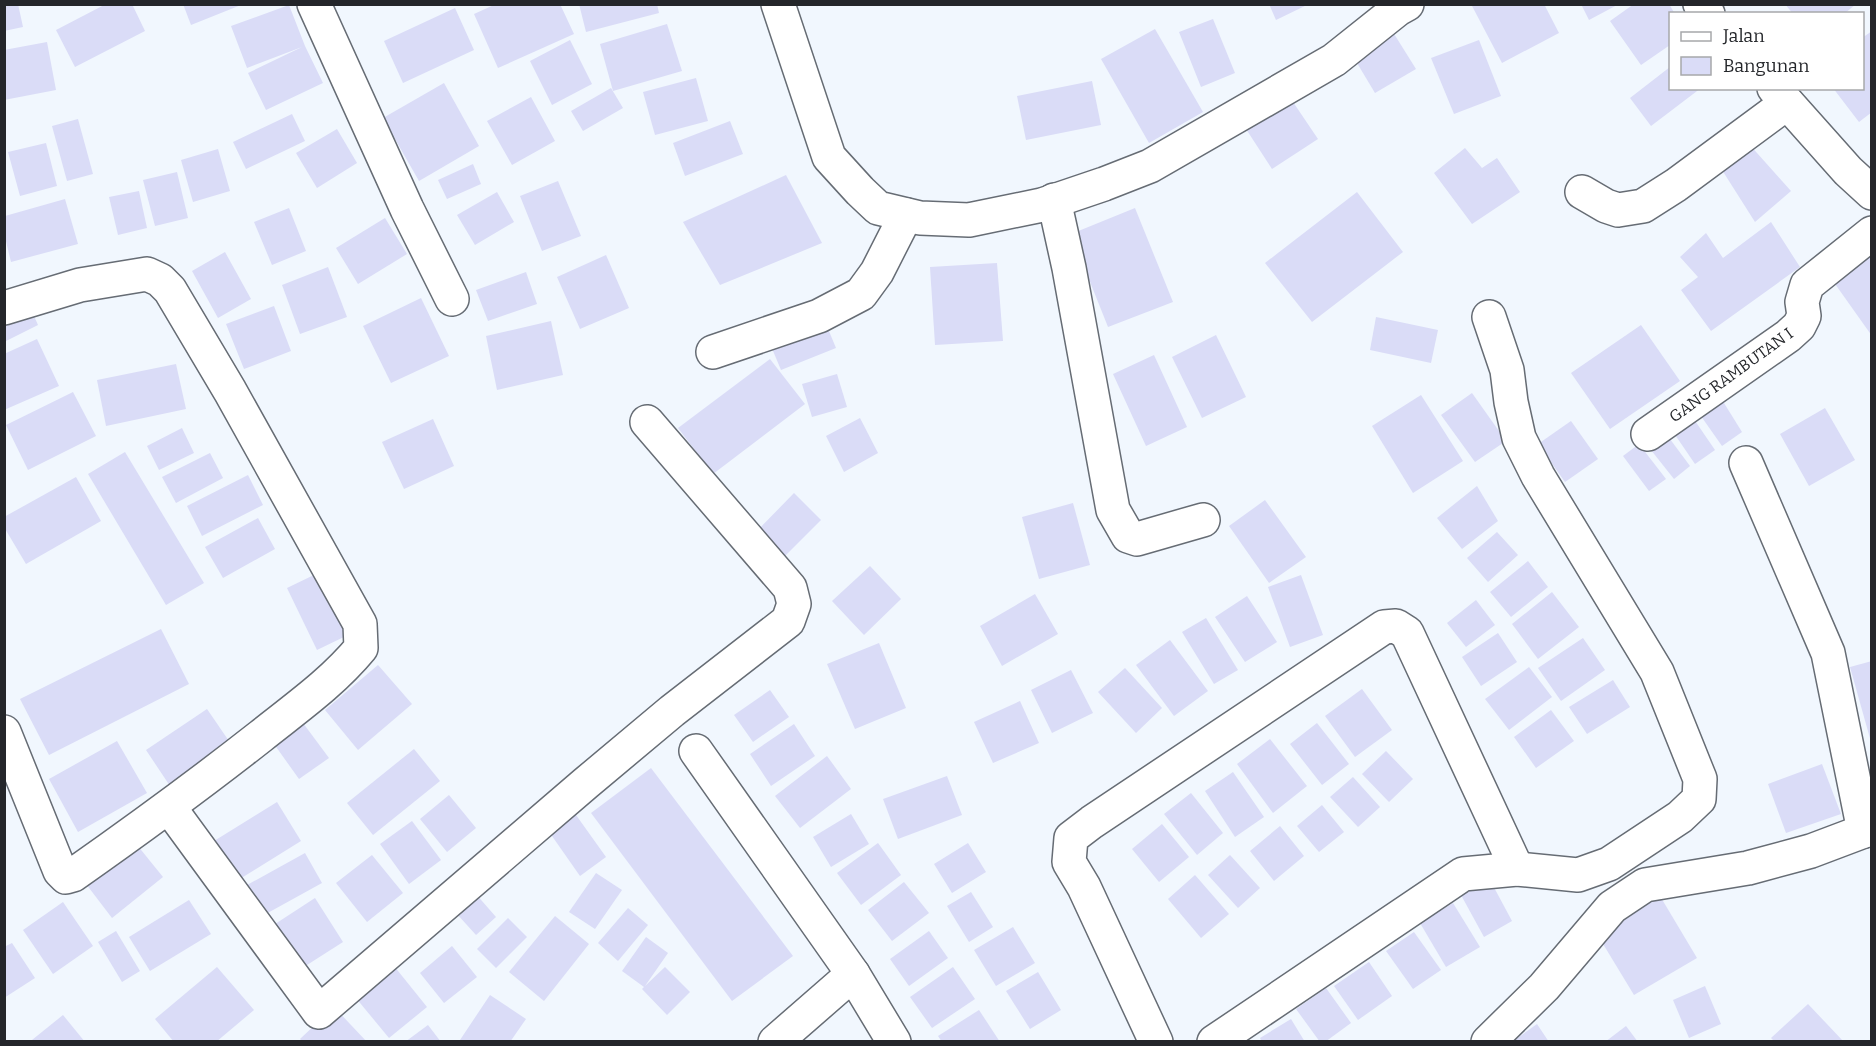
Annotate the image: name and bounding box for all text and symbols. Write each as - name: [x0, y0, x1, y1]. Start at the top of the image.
- legend: [1669, 12, 1864, 90]
- text: Jalan: [1722, 25, 1765, 47]
- text: Bangunan: [1723, 55, 1810, 77]
- street label: GANG RAMBUTAN I: [1665, 324, 1797, 426]

